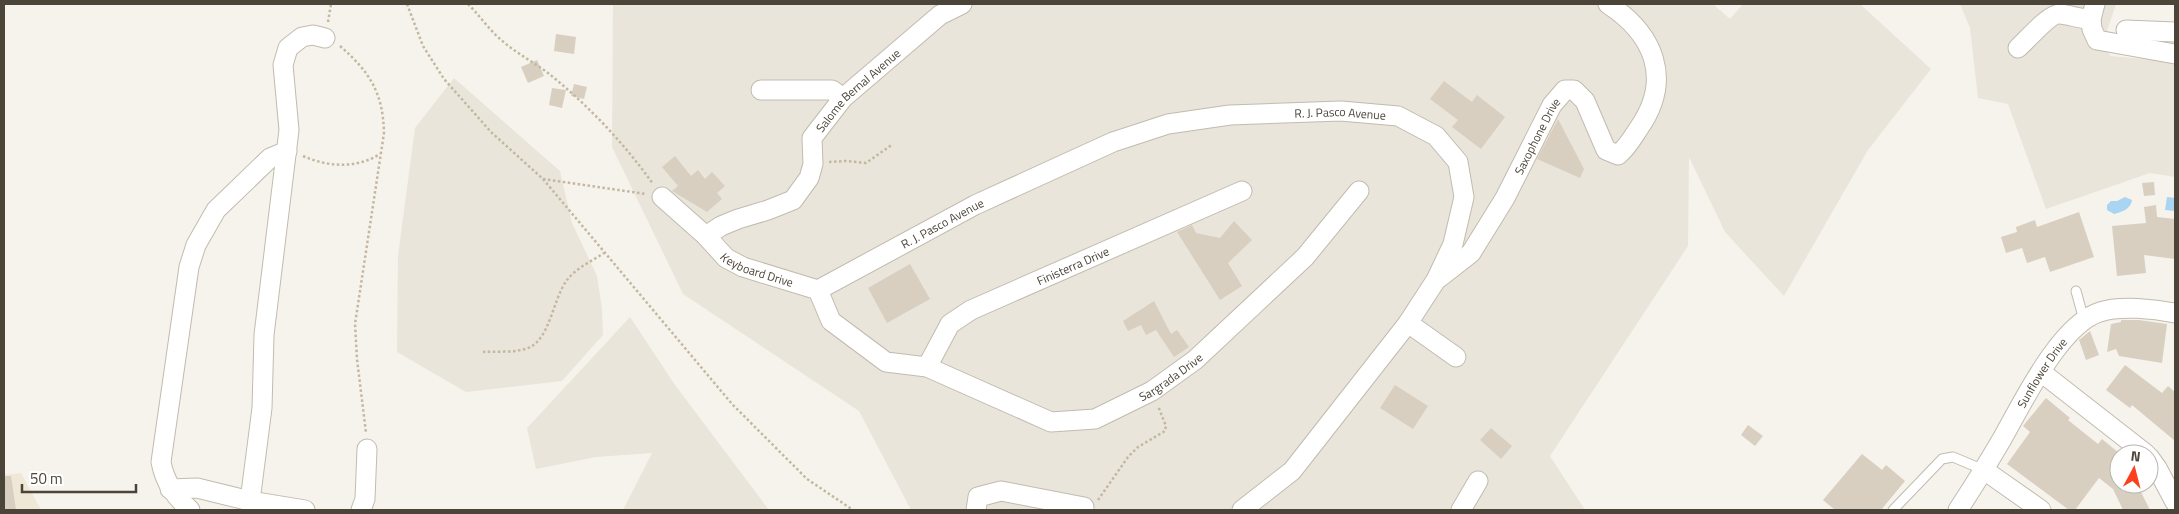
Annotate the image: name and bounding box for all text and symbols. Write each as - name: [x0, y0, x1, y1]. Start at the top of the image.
- street label: Salome Bernal Avenue: [811, 44, 904, 136]
- street label: Saxophone Drive: [1509, 93, 1564, 178]
- street label: R. J. Pasco Avenue: [1294, 101, 1387, 124]
- street label: R. J. Pasco Avenue: [897, 193, 987, 253]
- street label: Finisterra Drive: [1033, 241, 1112, 290]
- street label: Keyboard Drive: [716, 248, 796, 291]
- street label: Sunflower Drive: [2012, 333, 2071, 411]
- street label: Sargrada Drive: [1135, 348, 1207, 406]
- north arrow: [2109, 444, 2159, 494]
- text: N: [2130, 445, 2142, 467]
- scale bar: [22, 462, 136, 494]
- text: 50 m: [30, 467, 63, 490]

